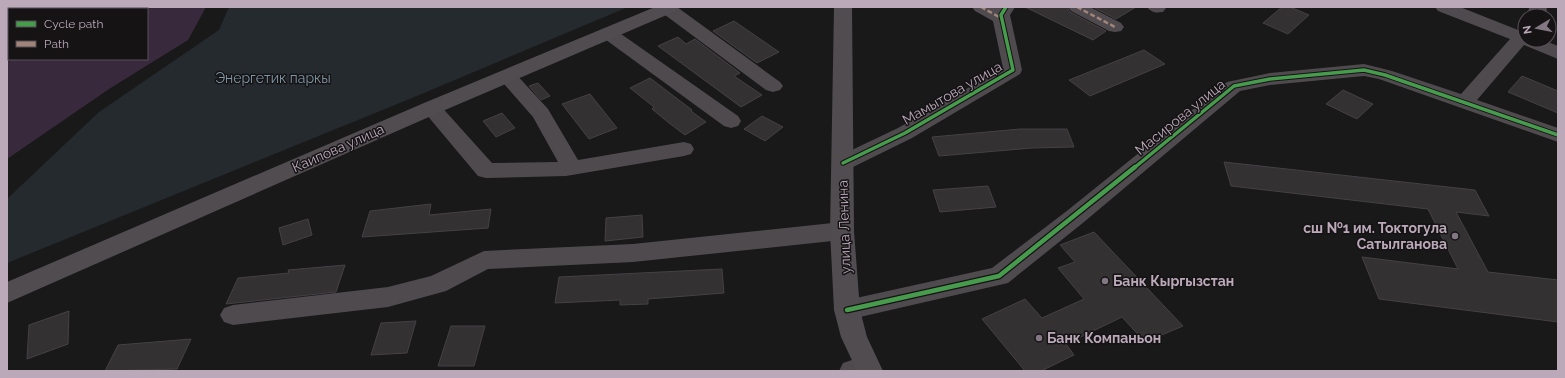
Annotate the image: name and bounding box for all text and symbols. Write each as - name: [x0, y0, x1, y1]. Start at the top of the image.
- legend: [8, 8, 148, 60]
- north arrow: [1517, 8, 1557, 48]
- text: Cycle path: [44, 17, 103, 31]
- text: N: [1521, 24, 1535, 35]
- text: Path: [44, 37, 69, 51]
- street label: Мамытова улица: [899, 58, 1005, 128]
- park label: Энергетик паркы: [215, 70, 331, 86]
- street label: Масирова улица: [1132, 76, 1228, 158]
- street label: Каипова улица: [290, 121, 386, 175]
- street label: улица Ленина: [834, 180, 854, 274]
- place label: сш №1 им. Токтогула Сатылганова: [1303, 220, 1447, 252]
- marker: сш №1 им. Токтогула Сатылганова: [1450, 231, 1460, 241]
- place label: Банк Кыргызстан: [1113, 273, 1234, 289]
- marker: Банк Кыргызстан: [1100, 276, 1110, 286]
- place label: Банк Компаньон: [1047, 330, 1161, 346]
- marker: Банк Компаньон: [1034, 333, 1044, 343]

